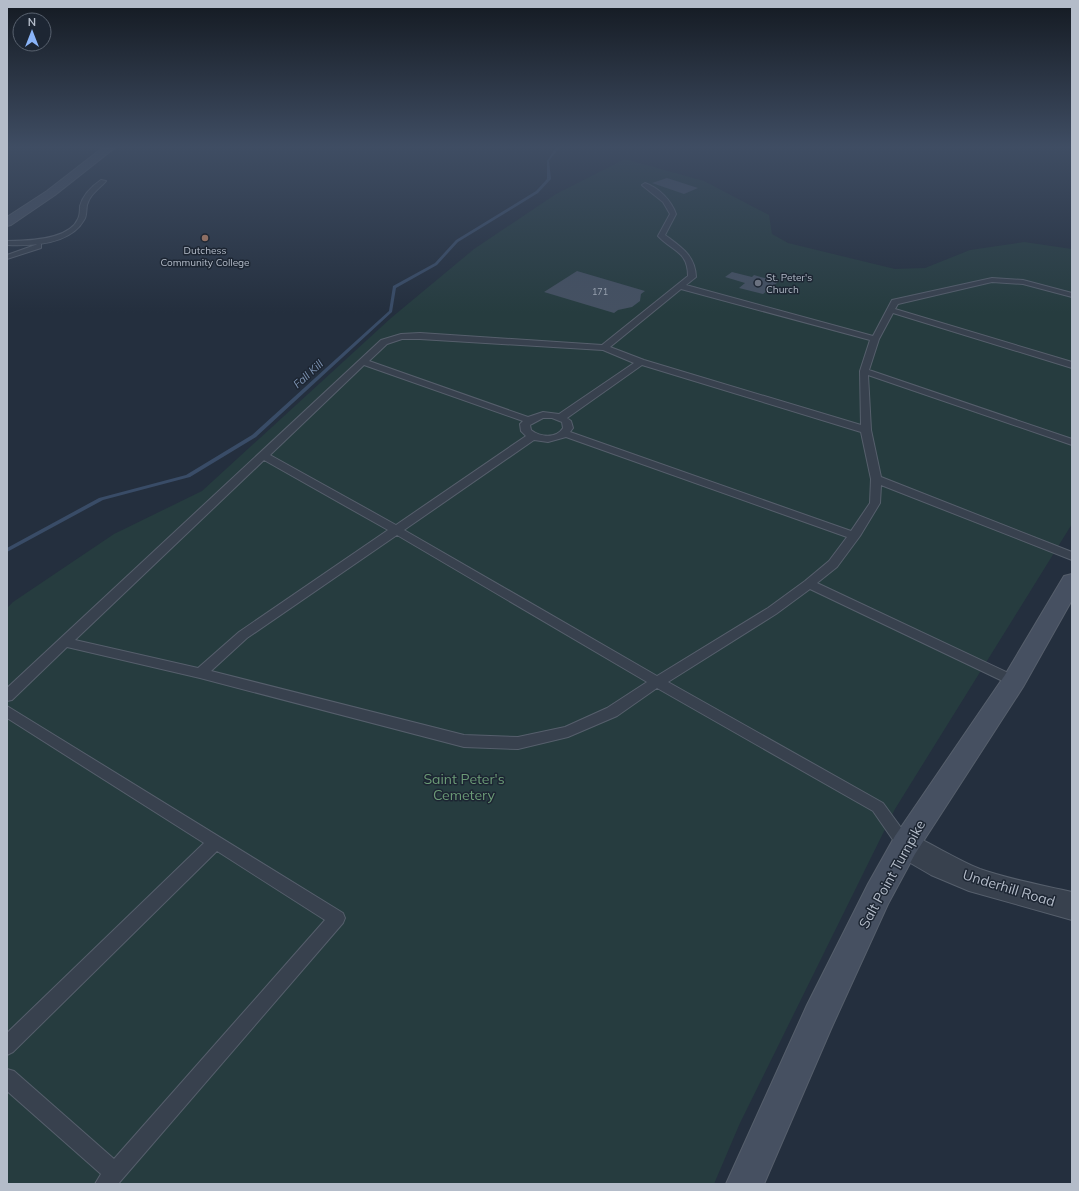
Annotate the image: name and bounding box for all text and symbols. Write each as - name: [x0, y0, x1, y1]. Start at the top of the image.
- north arrow: [12, 12, 52, 52]
- text: N: [28, 15, 36, 29]
- marker: Dutchess Community College: [200, 233, 210, 243]
- place label: Dutchess Community College: [160, 244, 250, 269]
- place label: St. Peter's Church: [766, 271, 812, 296]
- marker: St. Peter's Church: [753, 278, 763, 288]
- house number: 171: [592, 286, 608, 297]
- water label: Fall Kill: [290, 357, 326, 391]
- park label: Saint Peter's Cemetery: [423, 770, 505, 804]
- street label: Salt Point Turnpike: [855, 817, 929, 931]
- street label: Underhill Road: [961, 865, 1057, 911]

